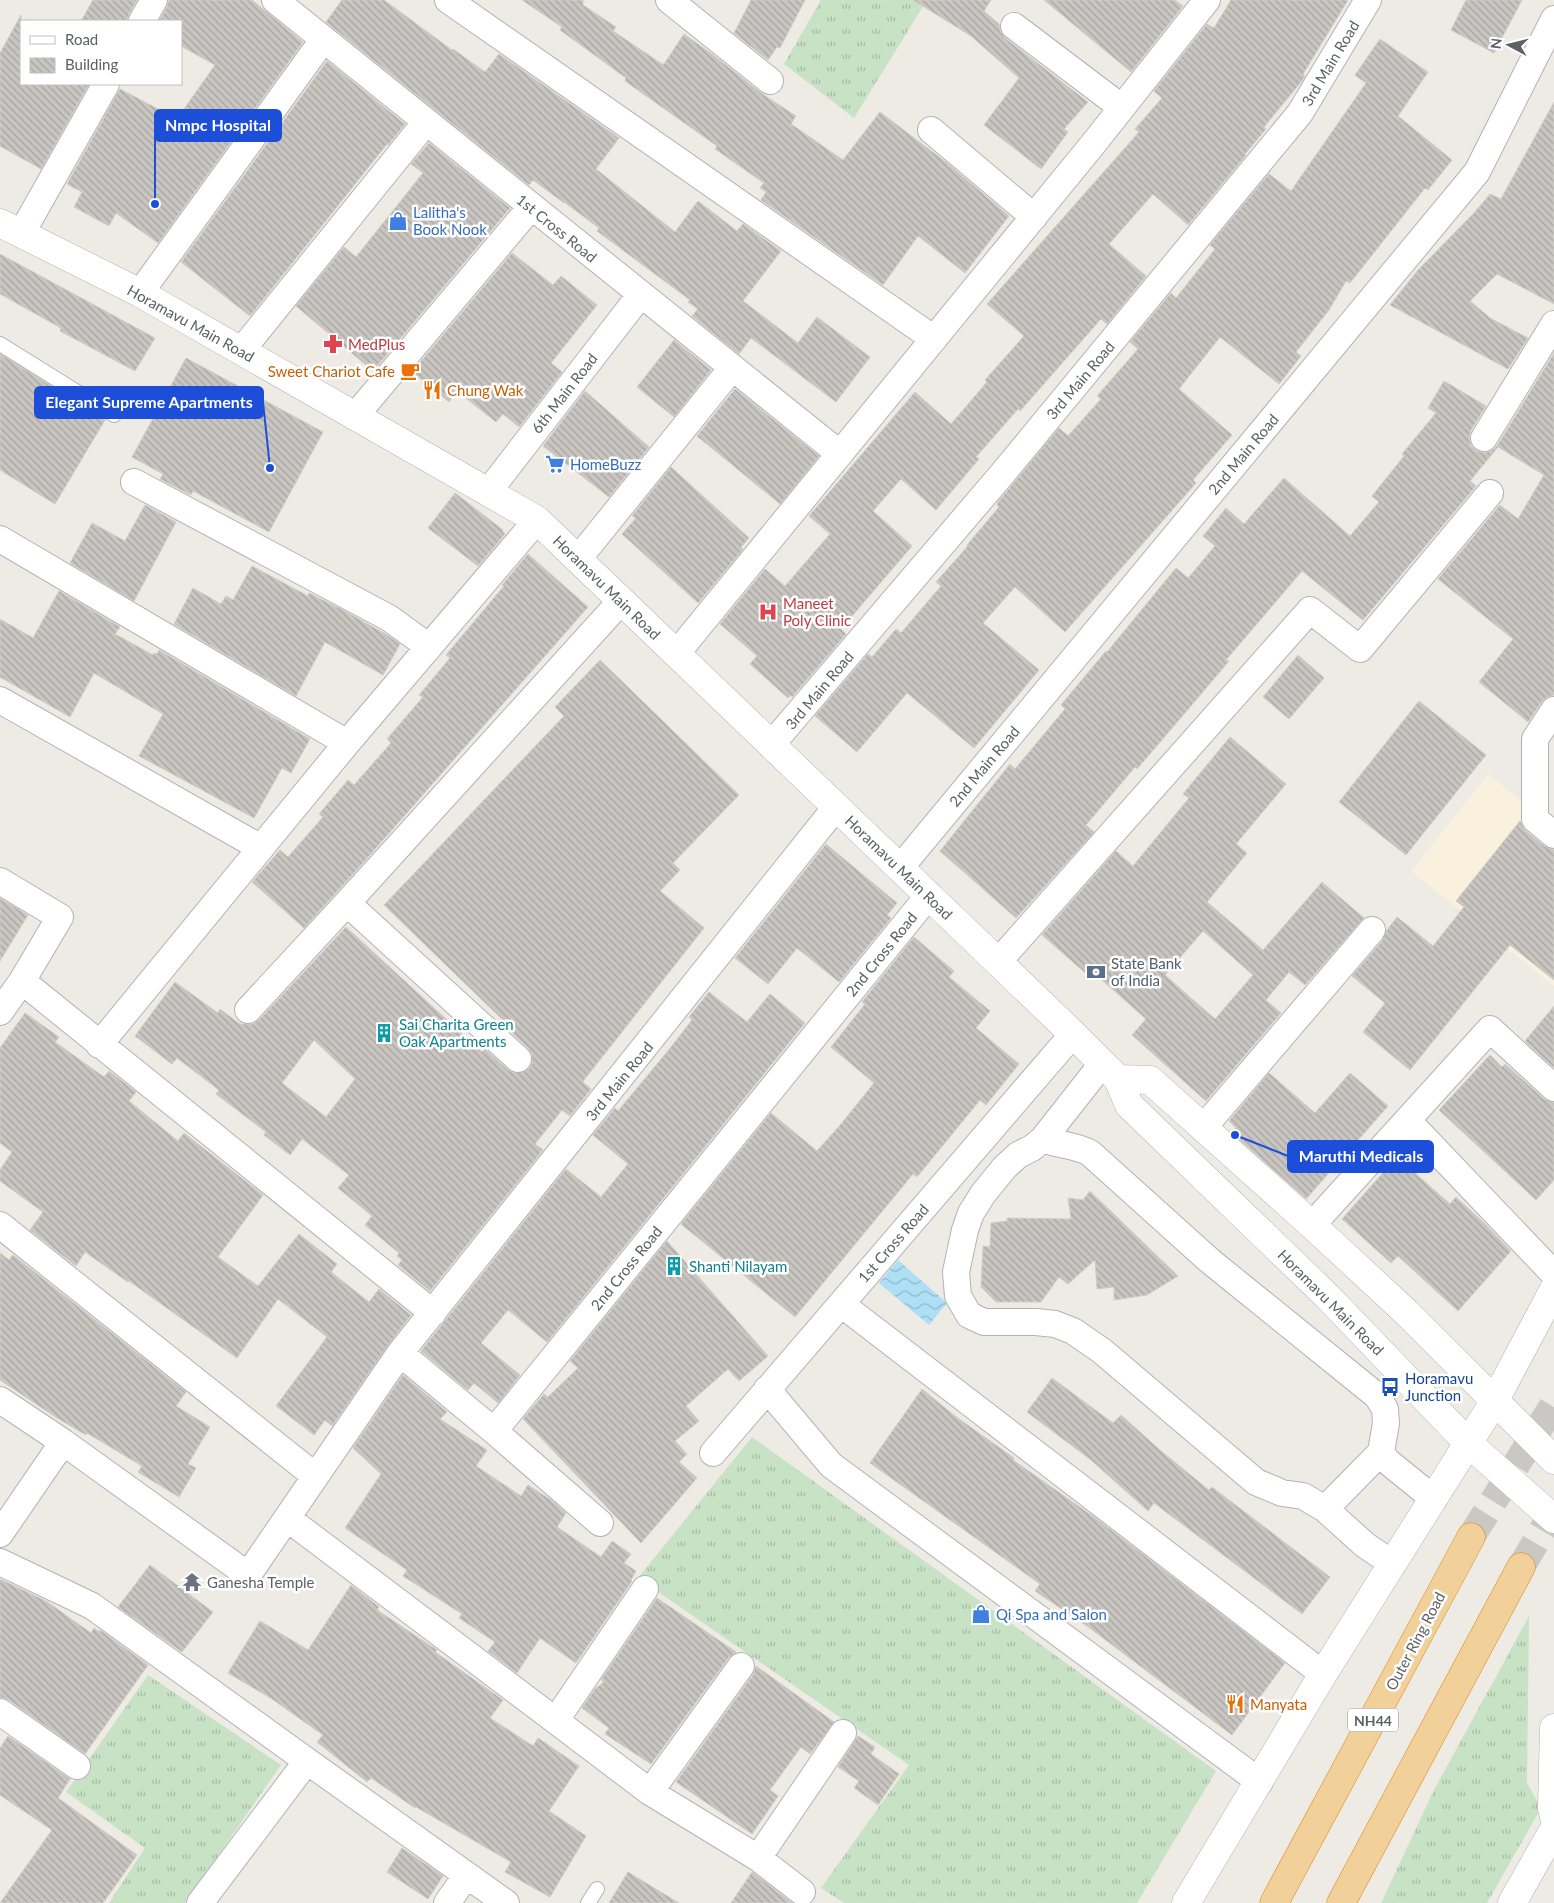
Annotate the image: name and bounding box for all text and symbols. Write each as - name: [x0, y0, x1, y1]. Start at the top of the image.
- street label: 3rd Main Road: [1297, 17, 1363, 109]
- legend: [20, 20, 182, 85]
- north arrow: [1484, 20, 1534, 70]
- text: Road: [65, 30, 98, 48]
- text: N: [1487, 37, 1505, 50]
- text: Building: [65, 55, 118, 73]
- callout: Nmpc Hospital: [155, 110, 281, 141]
- text: Nmpc Hospital: [165, 115, 271, 134]
- street label: 1st Cross Road: [513, 190, 601, 266]
- place label: Lalitha's Book Nook: [413, 203, 487, 238]
- shop icon: Lalitha's Book Nook: [387, 210, 409, 232]
- street label: Horamavu Main Road: [124, 281, 258, 365]
- pharmacy icon: MedPlus: [322, 333, 344, 355]
- place label: MedPlus: [348, 335, 405, 353]
- street label: 3rd Main Road: [1042, 337, 1118, 423]
- street label: 6th Main Road: [527, 349, 601, 437]
- cafe icon: Sweet Chariot Cafe: [399, 360, 421, 382]
- place label: Sweet Chariot Cafe: [268, 362, 395, 380]
- restaurant icon: Chung Wak: [421, 379, 443, 401]
- place label: Chung Wak: [447, 381, 524, 399]
- callout: Elegant Supreme Apartments: [35, 387, 263, 418]
- text: Elegant Supreme Apartments: [45, 392, 253, 411]
- street label: 2nd Main Road: [1204, 410, 1282, 498]
- supermarket icon: HomeBuzz: [544, 453, 566, 475]
- place label: HomeBuzz: [570, 455, 641, 473]
- street label: Horamavu Main Road: [550, 531, 664, 643]
- place label: Maneet Poly Clinic: [783, 594, 851, 629]
- hospital icon: Maneet Poly Clinic: [757, 601, 779, 623]
- street label: 3rd Main Road: [781, 647, 857, 733]
- street label: 2nd Main Road: [945, 722, 1023, 810]
- street label: Horamavu Main Road: [842, 811, 956, 923]
- street label: 2nd Cross Road: [842, 908, 920, 1000]
- place label: State Bank of India: [1111, 954, 1182, 989]
- bank icon: State Bank of India: [1085, 961, 1107, 983]
- place label: Sai Charita Green Oak Apartments: [399, 1015, 514, 1050]
- building icon: Sai Charita Green Oak Apartments: [373, 1022, 395, 1044]
- street label: 3rd Main Road: [582, 1038, 656, 1124]
- callout: Maruthi Medicals: [1288, 1141, 1433, 1172]
- text: Maruthi Medicals: [1299, 1146, 1423, 1165]
- street label: 1st Cross Road: [854, 1200, 932, 1286]
- street label: 2nd Cross Road: [587, 1222, 665, 1314]
- street label: Horamavu Main Road: [1274, 1245, 1388, 1359]
- building icon: Shanti Nilayam: [663, 1255, 685, 1277]
- place label: Shanti Nilayam: [689, 1257, 787, 1275]
- place label: Horamavu Junction: [1405, 1369, 1473, 1404]
- bus stop icon: Horamavu Junction: [1379, 1376, 1401, 1398]
- temple icon: Ganesha Temple: [181, 1571, 203, 1593]
- place label: Ganesha Temple: [207, 1573, 315, 1591]
- street label: Outer Ring Road: [1382, 1589, 1448, 1693]
- shop icon: Qi Spa and Salon: [970, 1603, 992, 1625]
- place label: Qi Spa and Salon: [996, 1605, 1107, 1623]
- restaurant icon: Manyata: [1224, 1693, 1246, 1715]
- place label: Manyata: [1250, 1695, 1307, 1713]
- road number: NH44: [1348, 1708, 1398, 1732]

